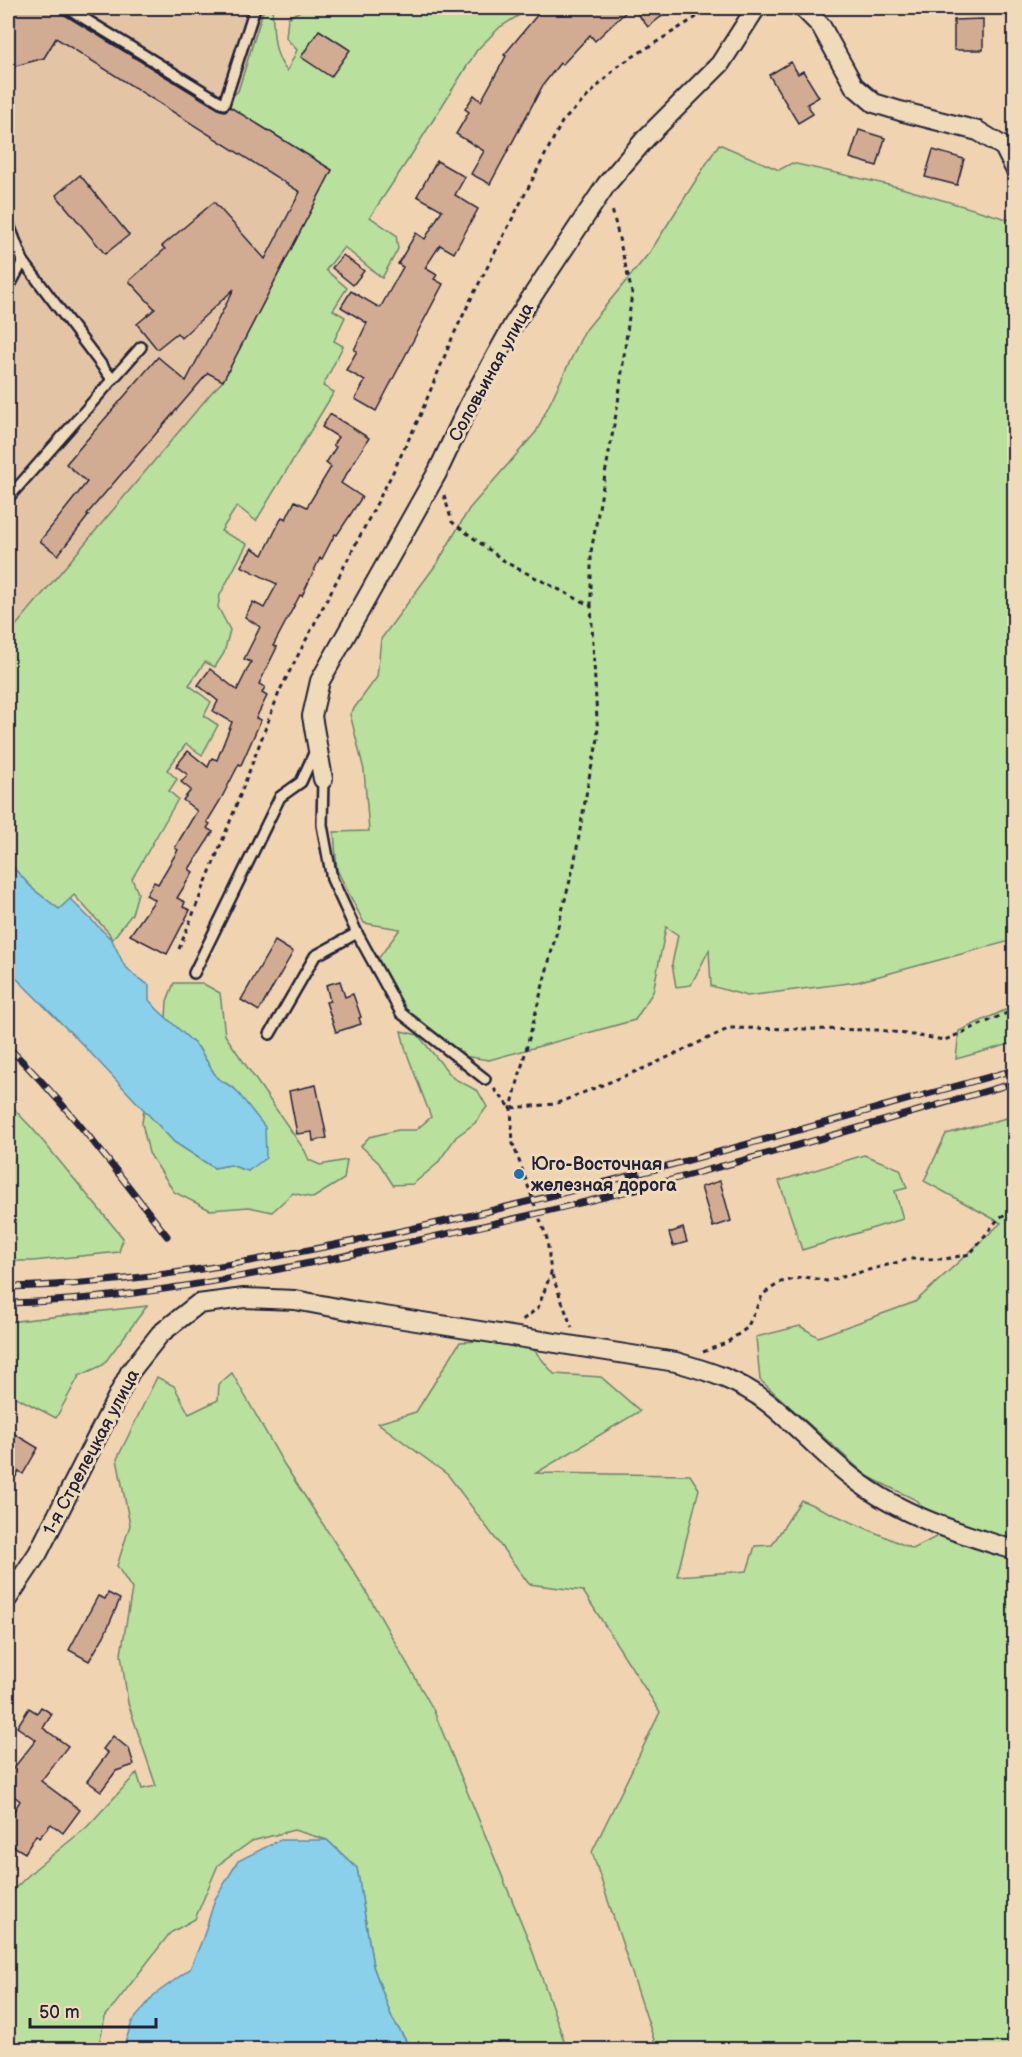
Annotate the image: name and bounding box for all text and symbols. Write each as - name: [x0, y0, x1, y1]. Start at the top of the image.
- street label: Соловьиная улица: [445, 299, 538, 445]
- place label: Юго-Восточная железная дорога: [531, 1154, 677, 1196]
- marker: Юго-Восточная железная дорога: [512, 1167, 526, 1181]
- street label: 1-я Стрелецкая улица: [39, 1366, 144, 1539]
- scale bar: [30, 1991, 156, 2029]
- text: 50 m: [39, 2002, 80, 2023]

